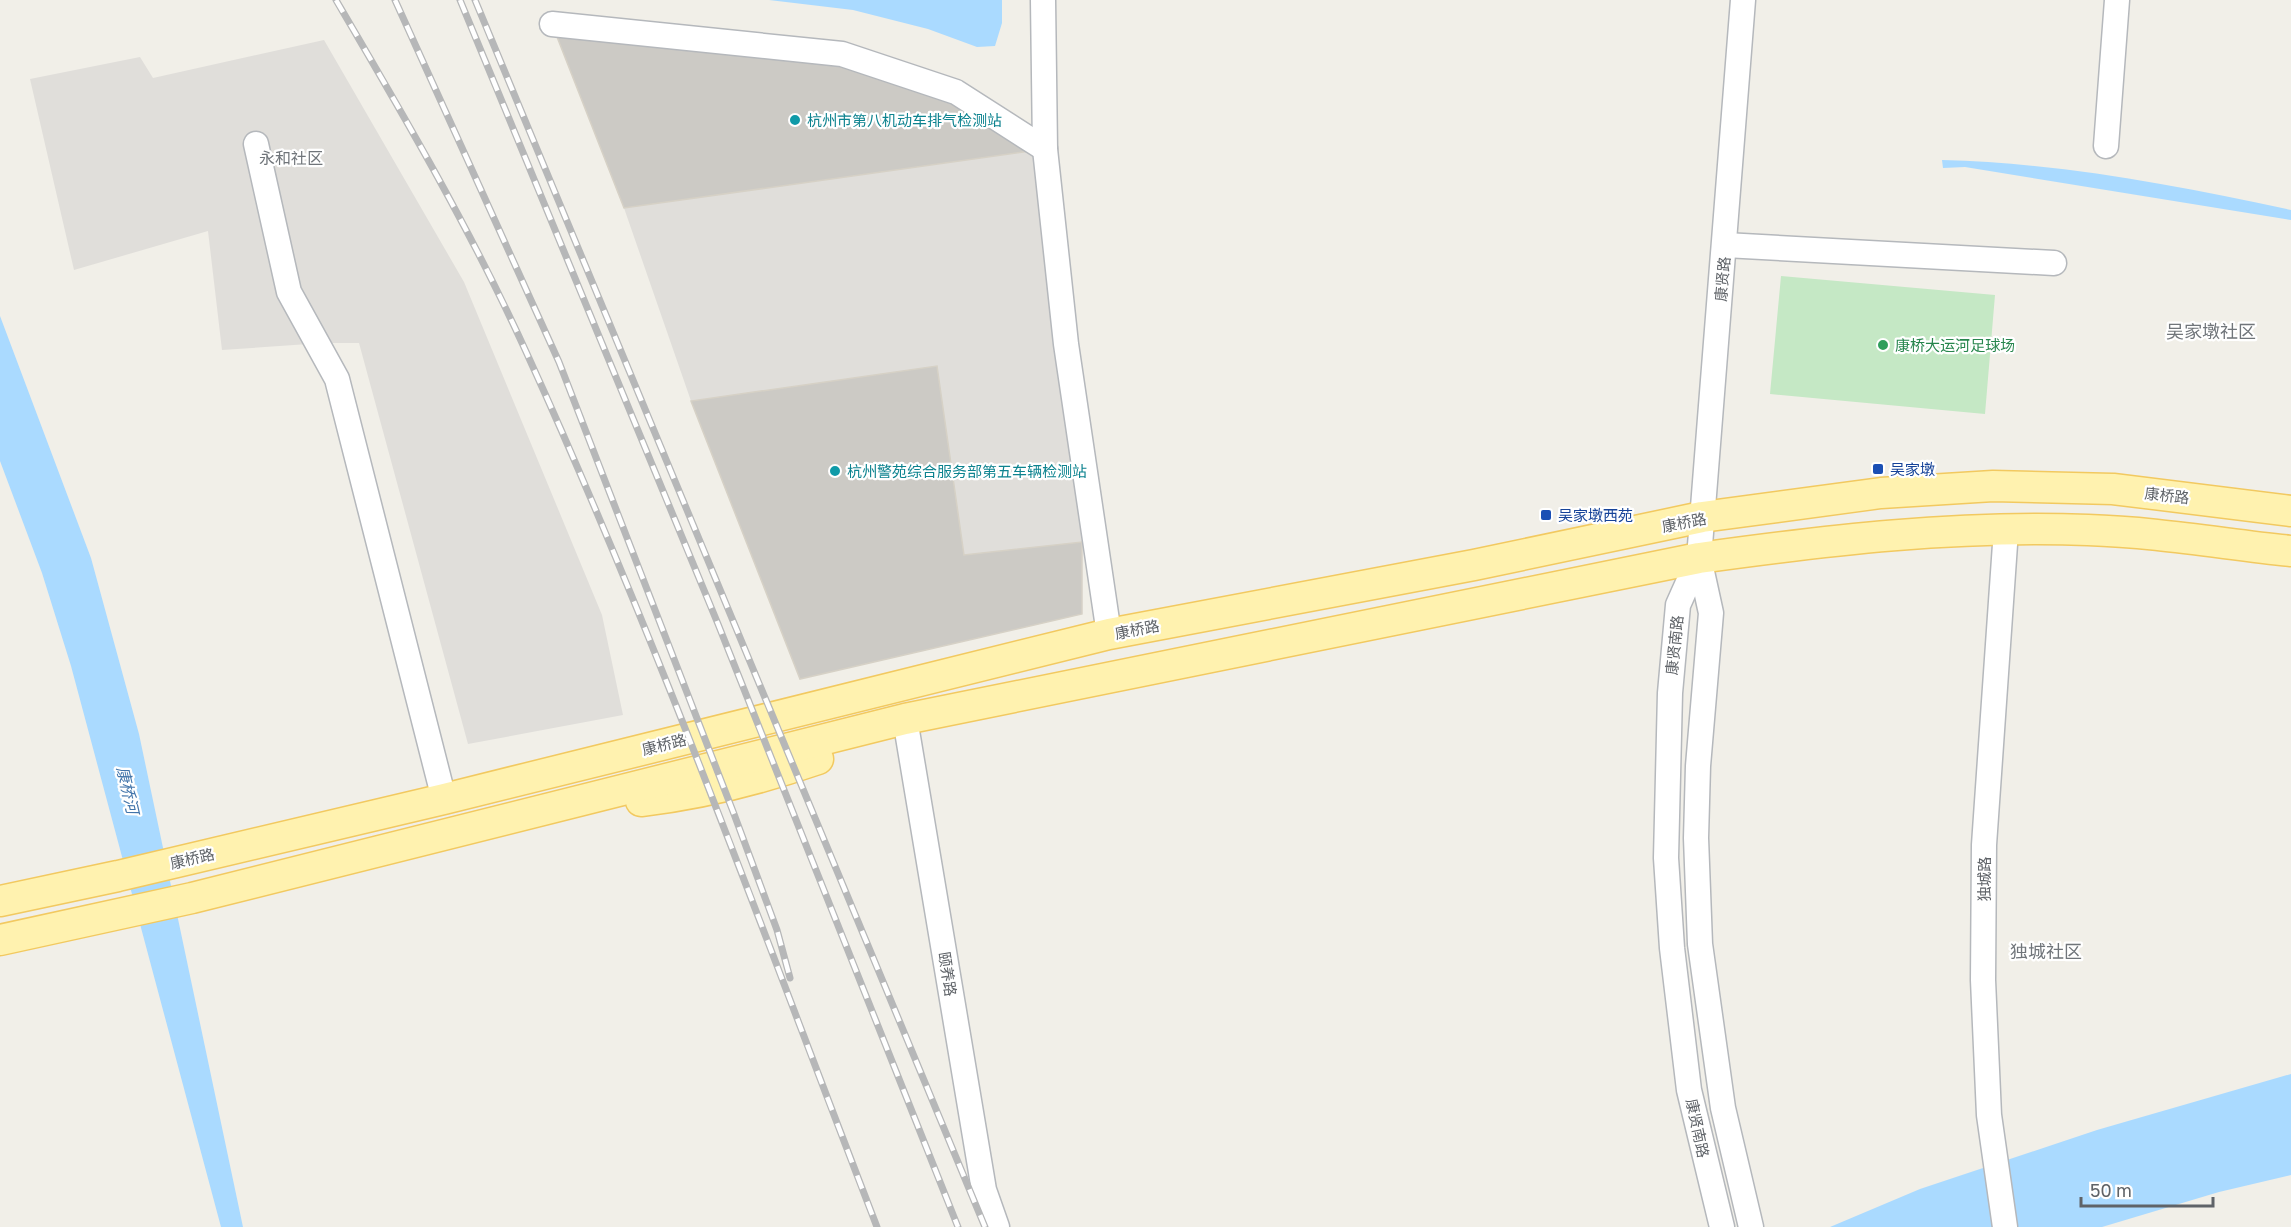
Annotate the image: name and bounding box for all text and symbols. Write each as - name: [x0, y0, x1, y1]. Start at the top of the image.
- place label: 杭州市第八机动车排气检测站: [807, 111, 1002, 129]
- marker: 杭州市第八机动车排气检测站: [788, 113, 802, 127]
- district label: 永和社区: [259, 148, 323, 168]
- street label: 康贤路: [1711, 256, 1733, 302]
- district label: 吴家墩社区: [2166, 320, 2256, 342]
- place label: 康桥大运河足球场: [1895, 336, 2015, 354]
- marker: 康桥大运河足球场: [1876, 338, 1890, 352]
- place label: 吴家墩: [1890, 460, 1935, 478]
- place label: 杭州警苑综合服务部第五车辆检测站: [847, 462, 1087, 480]
- marker: 吴家墩: [1871, 462, 1885, 476]
- marker: 杭州警苑综合服务部第五车辆检测站: [828, 464, 842, 478]
- street label: 康桥路: [2144, 484, 2190, 506]
- place label: 吴家墩西苑: [1558, 506, 1633, 524]
- marker: 吴家墩西苑: [1539, 508, 1553, 522]
- street label: 康桥路: [1660, 509, 1708, 535]
- street label: 康贤南路: [1662, 614, 1686, 676]
- street label: 康桥路: [1113, 616, 1161, 642]
- street label: 康桥路: [640, 730, 688, 758]
- water label: 康桥河: [113, 764, 144, 819]
- street label: 康桥路: [168, 844, 216, 872]
- street label: 独城路: [1975, 856, 1993, 902]
- district label: 独城社区: [2010, 940, 2082, 962]
- street label: 颐养路: [936, 950, 960, 998]
- street label: 康贤南路: [1683, 1097, 1713, 1159]
- scale bar: [2081, 1170, 2213, 1208]
- text: 50 m: [2090, 1179, 2132, 1201]

